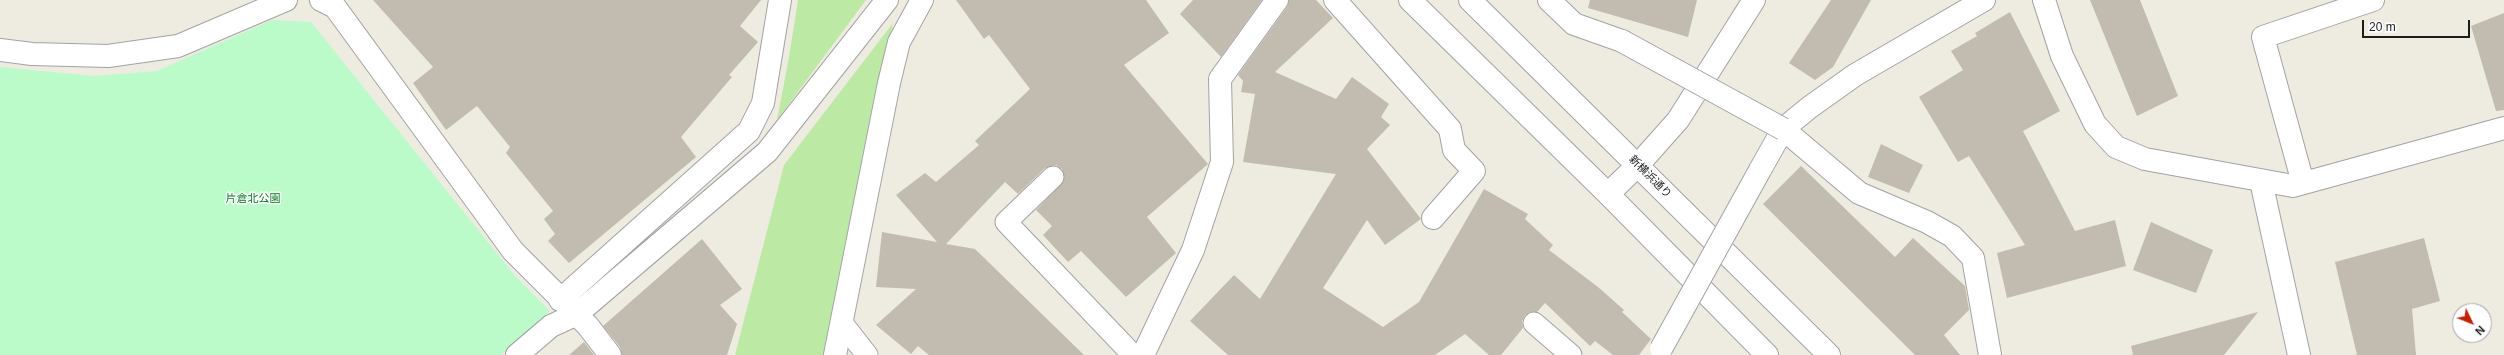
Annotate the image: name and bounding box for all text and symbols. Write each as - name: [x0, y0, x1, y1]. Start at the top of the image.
- scale bar: [2364, 12, 2472, 38]
- text: 20 m: [2369, 20, 2396, 34]
- street label: 新横浜通り: [1626, 153, 1674, 201]
- park label: 片倉北公園: [226, 192, 280, 206]
- north arrow: [2452, 303, 2492, 343]
- text: N: [2473, 323, 2487, 337]

